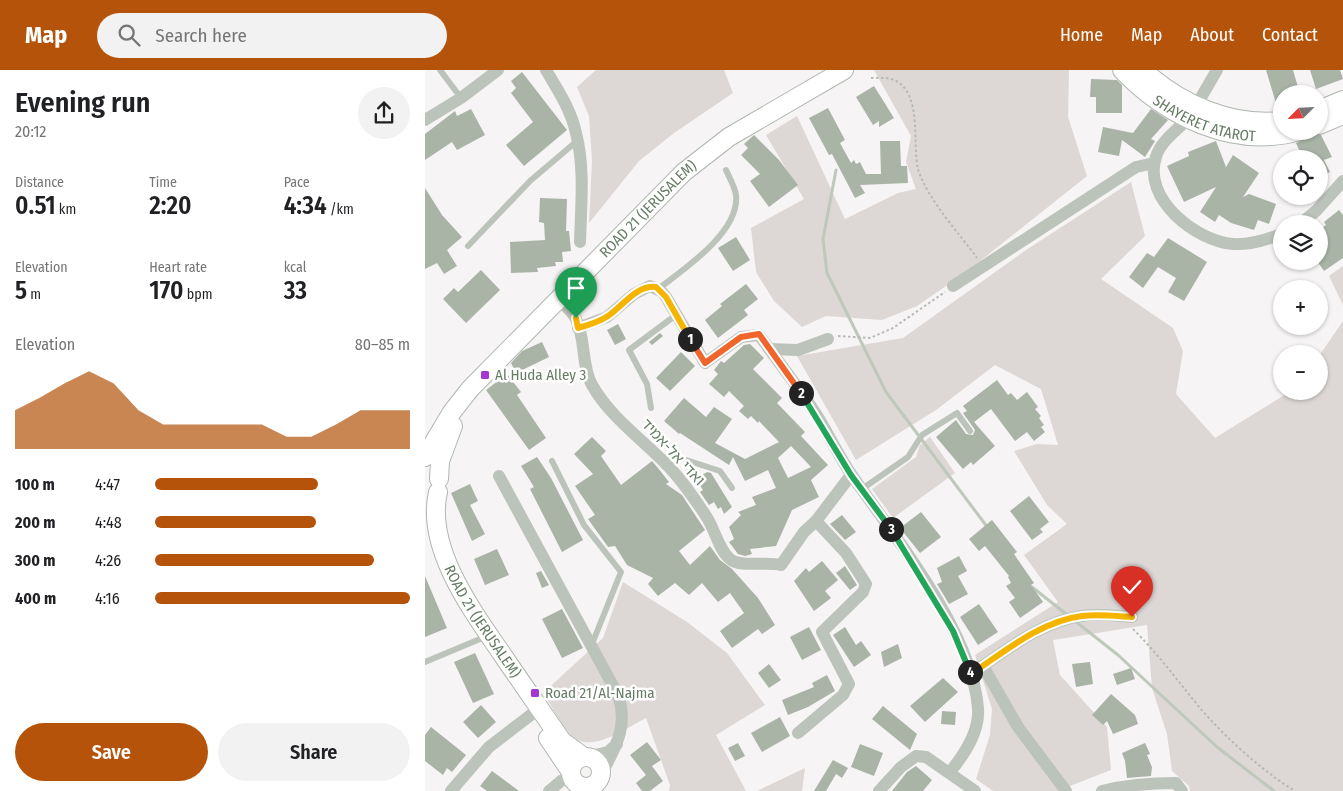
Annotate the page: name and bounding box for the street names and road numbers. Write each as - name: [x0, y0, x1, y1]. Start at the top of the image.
- street label: SHAYERET ATAROT: [1150, 91, 1256, 145]
- street label: ROAD 21 (JERUSALEM): [596, 157, 700, 261]
- street label: ואדי אל-אמיד: [638, 415, 708, 489]
- street label: ROAD 21 (JERUSALEM): [440, 562, 525, 681]

